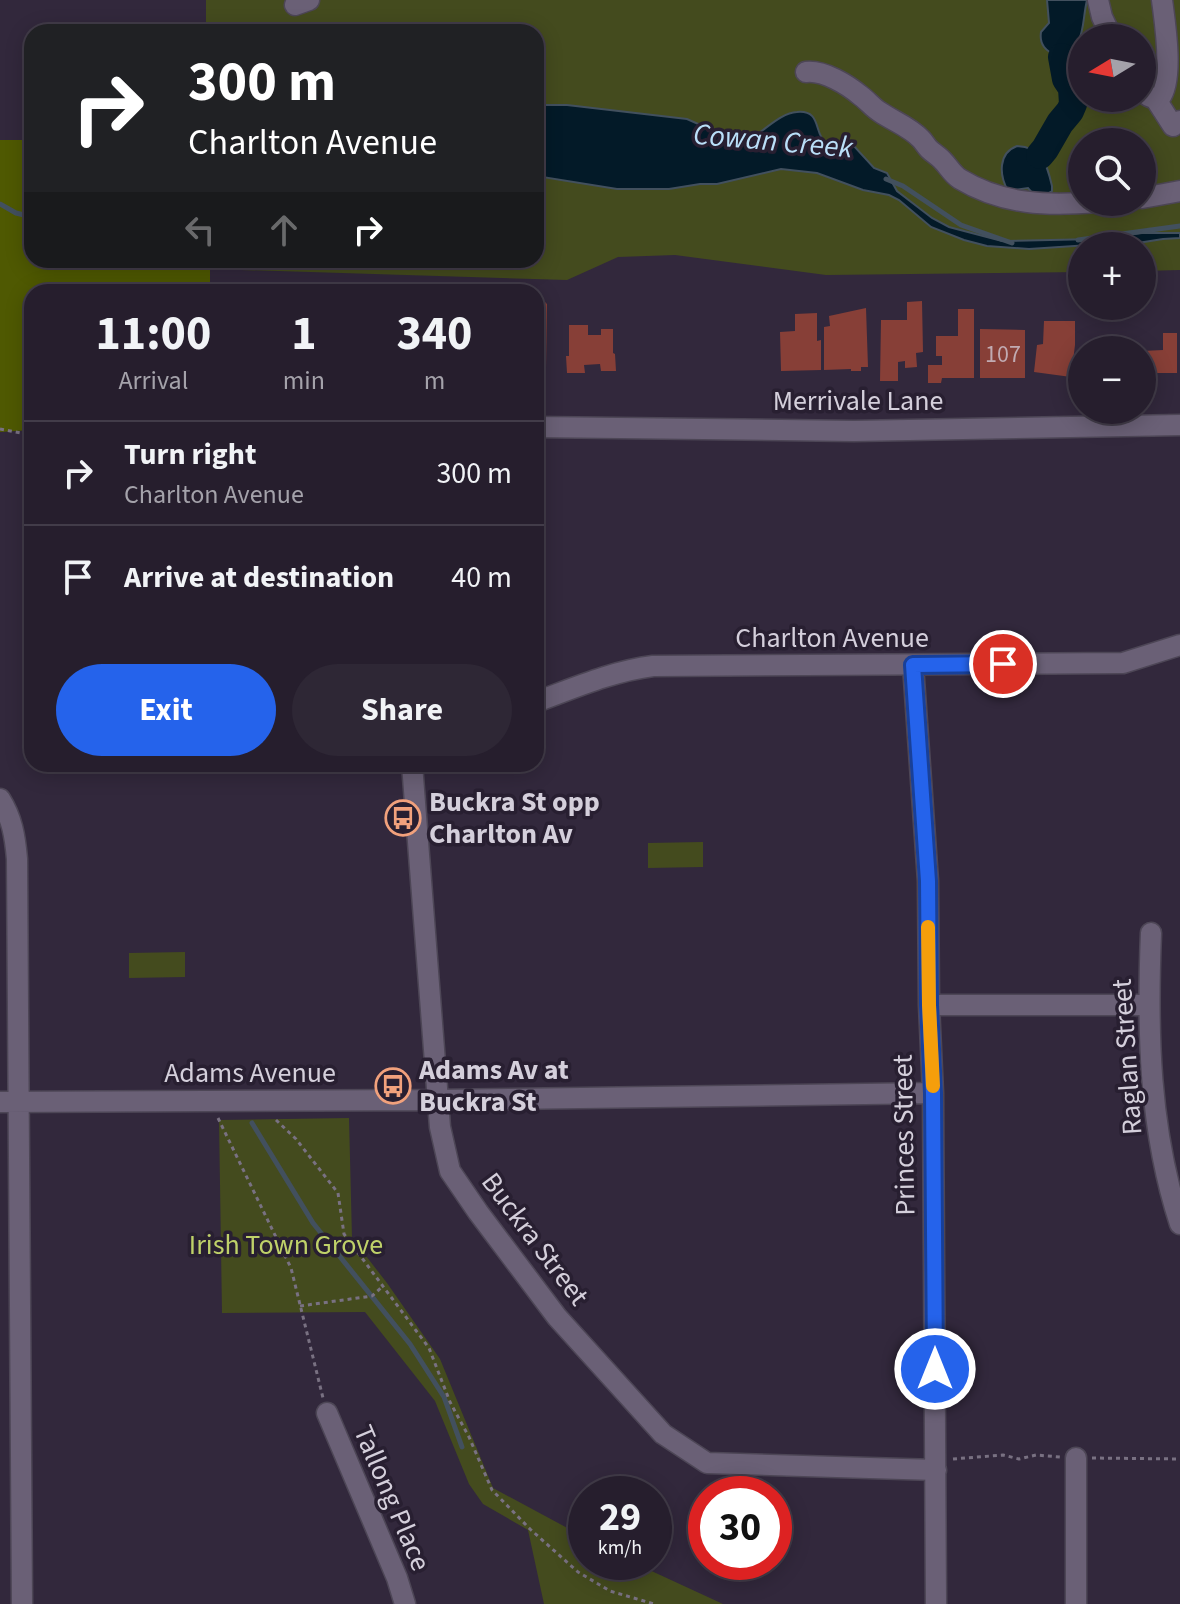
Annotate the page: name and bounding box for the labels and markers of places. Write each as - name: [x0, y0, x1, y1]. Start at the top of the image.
- pin: [969, 630, 1037, 698]
- place label: Buckra St opp Charlton Av: [429, 782, 600, 854]
- bus stop icon: Buckra St opp Charlton Av: [384, 799, 422, 837]
- place label: Adams Av at Buckra St: [418, 1050, 569, 1122]
- bus stop icon: Adams Av at Buckra St: [374, 1067, 412, 1105]

